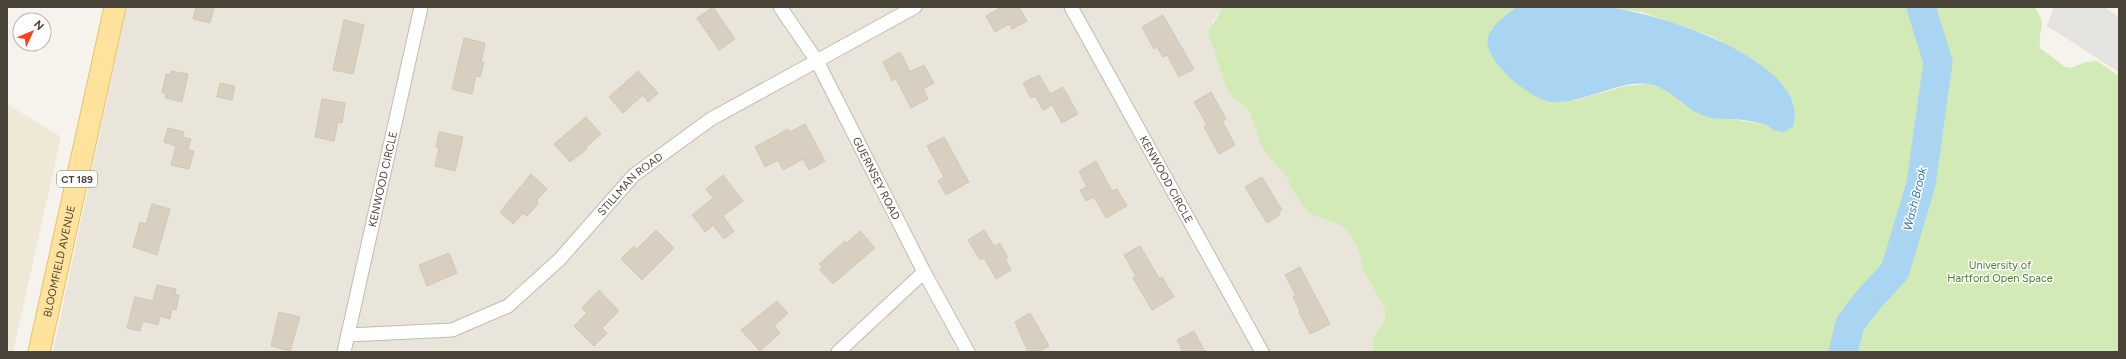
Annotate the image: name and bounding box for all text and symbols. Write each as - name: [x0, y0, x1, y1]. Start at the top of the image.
- north arrow: [12, 12, 52, 52]
- text: N: [31, 18, 46, 33]
- street label: KENWOOD CIRCLE: [366, 130, 400, 228]
- street label: KENWOOD CIRCLE: [1137, 133, 1196, 225]
- street label: GUERNSEY ROAD: [850, 135, 903, 222]
- street label: STILLMAN ROAD: [595, 150, 665, 218]
- water label: Wash Brook: [1900, 165, 1930, 232]
- road number: CT 189: [57, 171, 97, 187]
- street label: BLOOMFIELD AVENUE: [40, 204, 78, 318]
- park label: University of Hartford Open Space: [1947, 259, 2053, 285]

